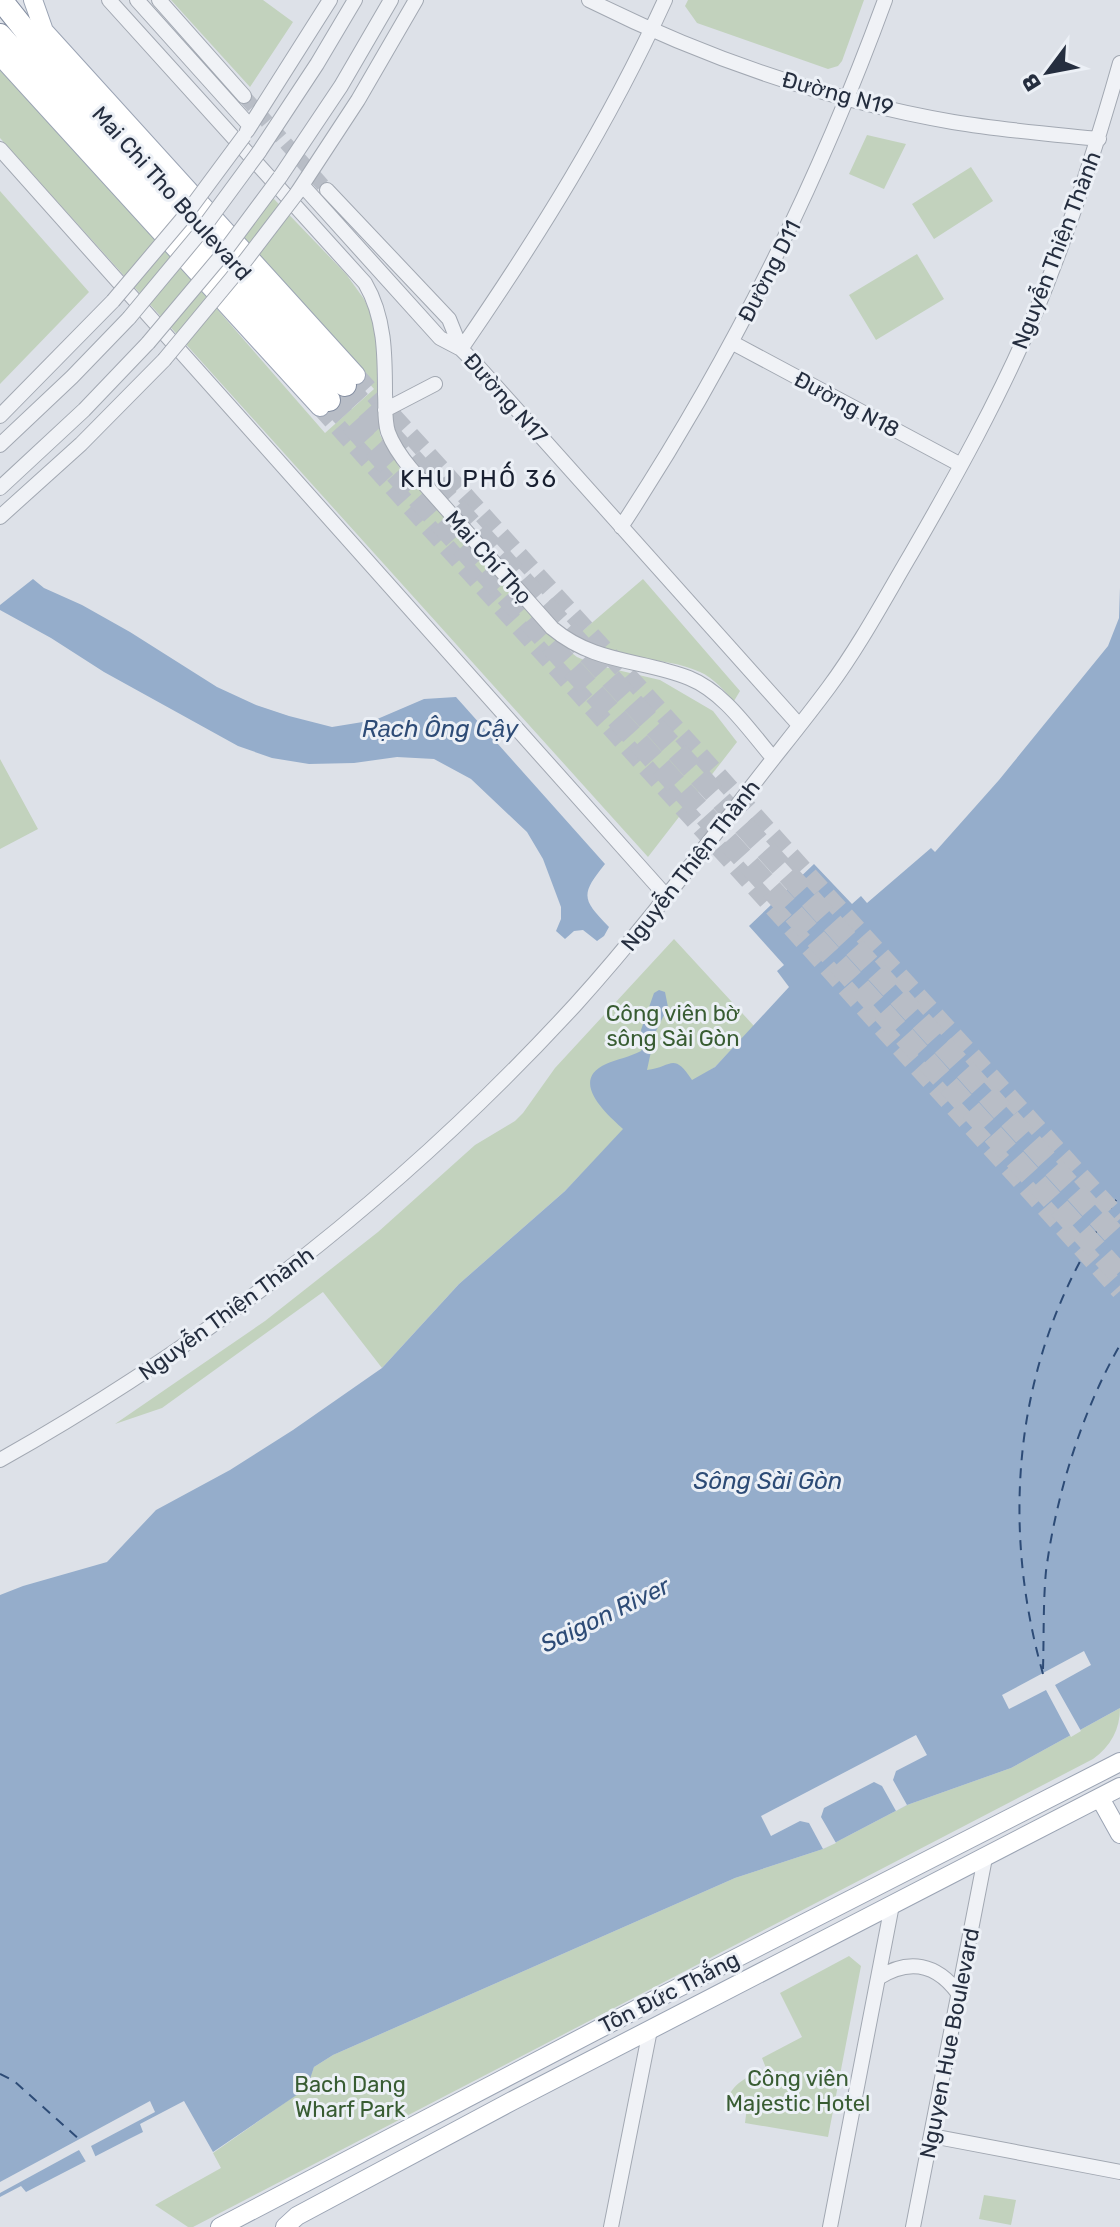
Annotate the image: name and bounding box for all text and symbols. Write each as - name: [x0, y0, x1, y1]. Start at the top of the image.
- north arrow: [1008, 32, 1088, 112]
- street label: Đường N19: [779, 66, 896, 121]
- text: B: [1016, 69, 1047, 96]
- street label: Mai Chi Tho Boulevard: [86, 101, 257, 286]
- street label: Nguyễn Thiện Thành: [1006, 147, 1107, 353]
- street label: Đường D11: [732, 216, 807, 327]
- street label: Đường N17: [458, 348, 553, 449]
- street label: Đường N18: [790, 366, 904, 443]
- district label: KHU PHỐ 36: [400, 461, 558, 493]
- street label: Mai Chí Thọ: [440, 505, 538, 610]
- water label: Rạch Ông Cậy: [362, 715, 519, 743]
- street label: Nguyễn Thiện Thành: [615, 774, 766, 956]
- park label: Công viên bờ sông Sài Gòn: [606, 1000, 740, 1052]
- street label: Nguyễn Thiện Thành: [133, 1241, 319, 1386]
- water label: Sông Sài Gòn: [694, 1467, 842, 1495]
- water label: Saigon River: [536, 1571, 675, 1658]
- street label: Nguyen Hue Boulevard: [914, 1926, 985, 2161]
- street label: Tôn Ðức Thắng: [595, 1946, 744, 2039]
- park label: Công viên Majestic Hotel: [726, 2065, 870, 2117]
- park label: Bach Dang Wharf Park: [294, 2071, 406, 2123]

